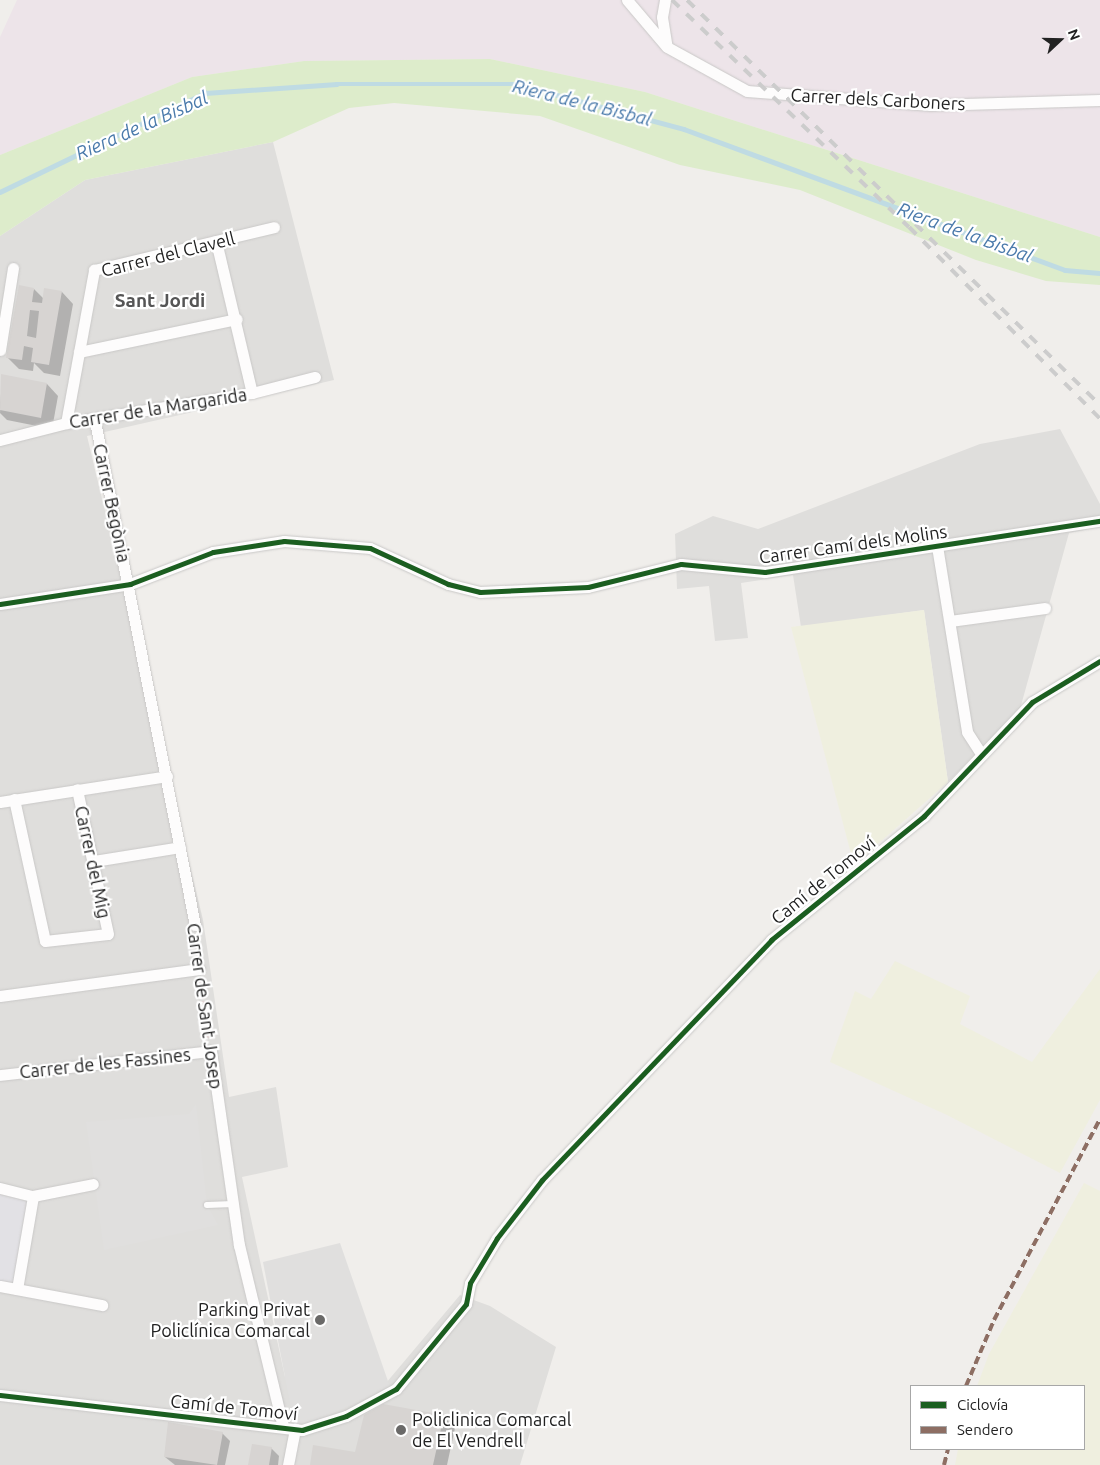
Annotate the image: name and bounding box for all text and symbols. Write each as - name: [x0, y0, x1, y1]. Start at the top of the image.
- north arrow: [1035, 15, 1085, 65]
- text: N: [1065, 27, 1083, 42]
- water label: Riera de la Bisbal: [510, 75, 654, 131]
- street label: Carrer dels Carboners: [790, 84, 966, 114]
- water label: Riera de la Bisbal: [72, 87, 212, 165]
- water label: Riera de la Bisbal: [894, 198, 1036, 268]
- street label: Carrer del Clavell: [99, 227, 237, 281]
- district label: Sant Jordi: [115, 290, 205, 312]
- street label: Carrer de la Margarida: [68, 383, 248, 433]
- street label: Carrer Begònia: [89, 442, 135, 564]
- street label: Carrer Camí dels Molins: [758, 520, 948, 568]
- street label: Carrer del Mig: [71, 804, 115, 920]
- street label: Camí de Tomoví: [767, 831, 879, 929]
- street label: Carrer de Sant Josep: [183, 922, 227, 1090]
- street label: Carrer de les Fassines: [18, 1043, 192, 1083]
- place label: Parking Privat Policlínica Comarcal: [151, 1299, 310, 1342]
- marker: Parking Privat Policlínica Comarcal: [314, 1314, 326, 1326]
- legend: [910, 1385, 1085, 1450]
- street label: Camí de Tomoví: [169, 1390, 299, 1424]
- text: Ciclovía: [957, 1396, 1008, 1413]
- place label: Policlinica Comarcal de El Vendrell: [412, 1409, 571, 1452]
- text: Sendero: [957, 1421, 1013, 1438]
- marker: Policlinica Comarcal de El Vendrell: [394, 1423, 408, 1437]

